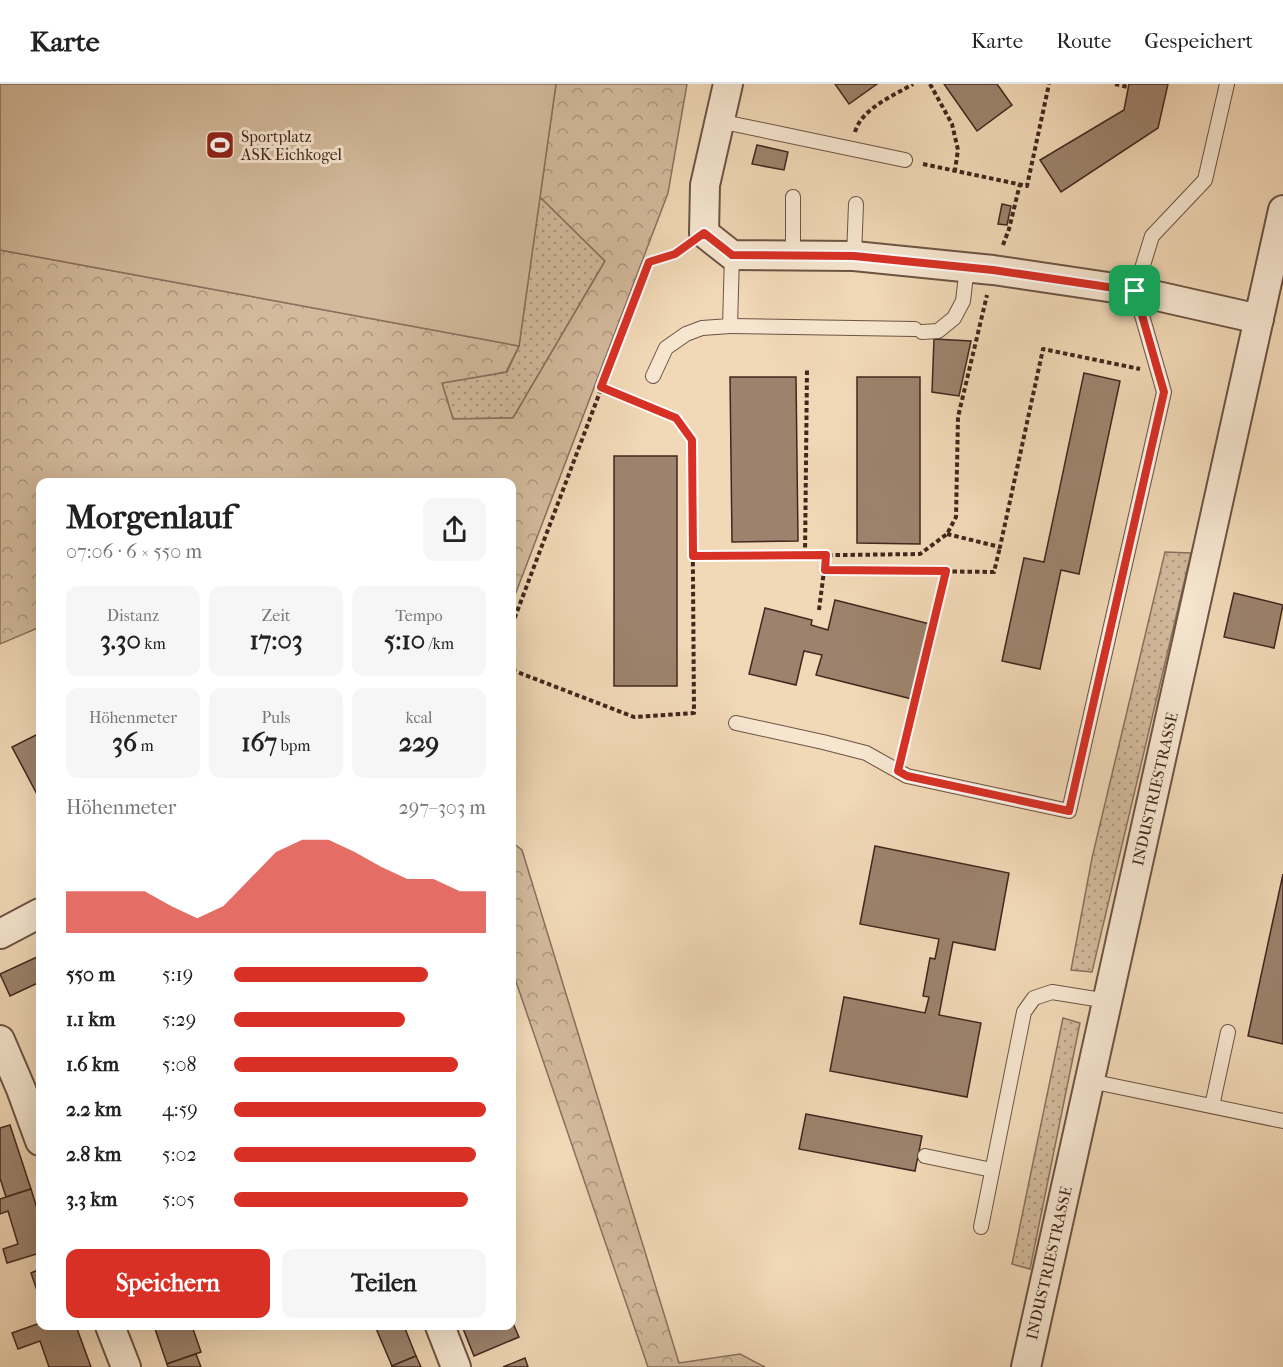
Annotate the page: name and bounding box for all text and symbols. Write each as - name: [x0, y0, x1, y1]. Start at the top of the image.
- text: Karte: [30, 25, 100, 58]
- text: Karte: [971, 29, 1023, 53]
- text: Route: [1056, 29, 1111, 53]
- text: Gespeichert: [1144, 29, 1253, 53]
- place label: Sportplatz ASK Eichkogel: [240, 127, 343, 164]
- sports icon: Sportplatz ASK Eichkogel: [204, 129, 236, 161]
- pin: [1109, 265, 1160, 316]
- icon: arrive: [1118, 274, 1151, 307]
- text: Morgenlauf: [66, 498, 233, 537]
- button: share: [423, 498, 486, 561]
- text: 07:06 · 6 × 550 m: [66, 540, 202, 563]
- text: Distanz: [107, 606, 159, 625]
- text: Zeit: [261, 606, 291, 625]
- text: Tempo: [395, 606, 443, 625]
- text: 3.30: [100, 625, 141, 656]
- text: 17:03: [249, 625, 303, 656]
- text: 5:10: [384, 625, 425, 656]
- text: km: [141, 634, 166, 653]
- text: /km: [425, 634, 454, 653]
- text: Höhenmeter: [89, 708, 177, 727]
- text: Puls: [261, 708, 291, 727]
- text: kcal: [406, 708, 432, 727]
- street label: INDUSTRIESTRASSE: [1128, 710, 1182, 868]
- text: 36: [112, 727, 137, 758]
- text: 167: [241, 727, 277, 758]
- text: 229: [399, 727, 439, 758]
- text: m: [137, 736, 154, 755]
- text: bpm: [277, 736, 311, 755]
- text: Höhenmeter: [66, 796, 176, 819]
- text: 297–303 m: [399, 796, 486, 819]
- text: 550 m: [66, 963, 115, 986]
- text: 5:19: [162, 963, 193, 986]
- text: 1.1 km: [66, 1008, 115, 1031]
- text: 5:29: [162, 1008, 196, 1031]
- text: 1.6 km: [66, 1053, 119, 1076]
- text: 5:08: [162, 1053, 197, 1076]
- text: 2.2 km: [66, 1098, 122, 1121]
- text: 4:59: [162, 1098, 198, 1121]
- text: 2.8 km: [66, 1143, 121, 1166]
- text: 5:02: [162, 1143, 197, 1166]
- street label: INDUSTRIESTRASSE: [1022, 1184, 1076, 1342]
- text: 3.3 km: [66, 1188, 117, 1211]
- text: 5:05: [162, 1188, 195, 1211]
- button: Speichern: [66, 1249, 270, 1318]
- button: Teilen: [282, 1249, 486, 1318]

